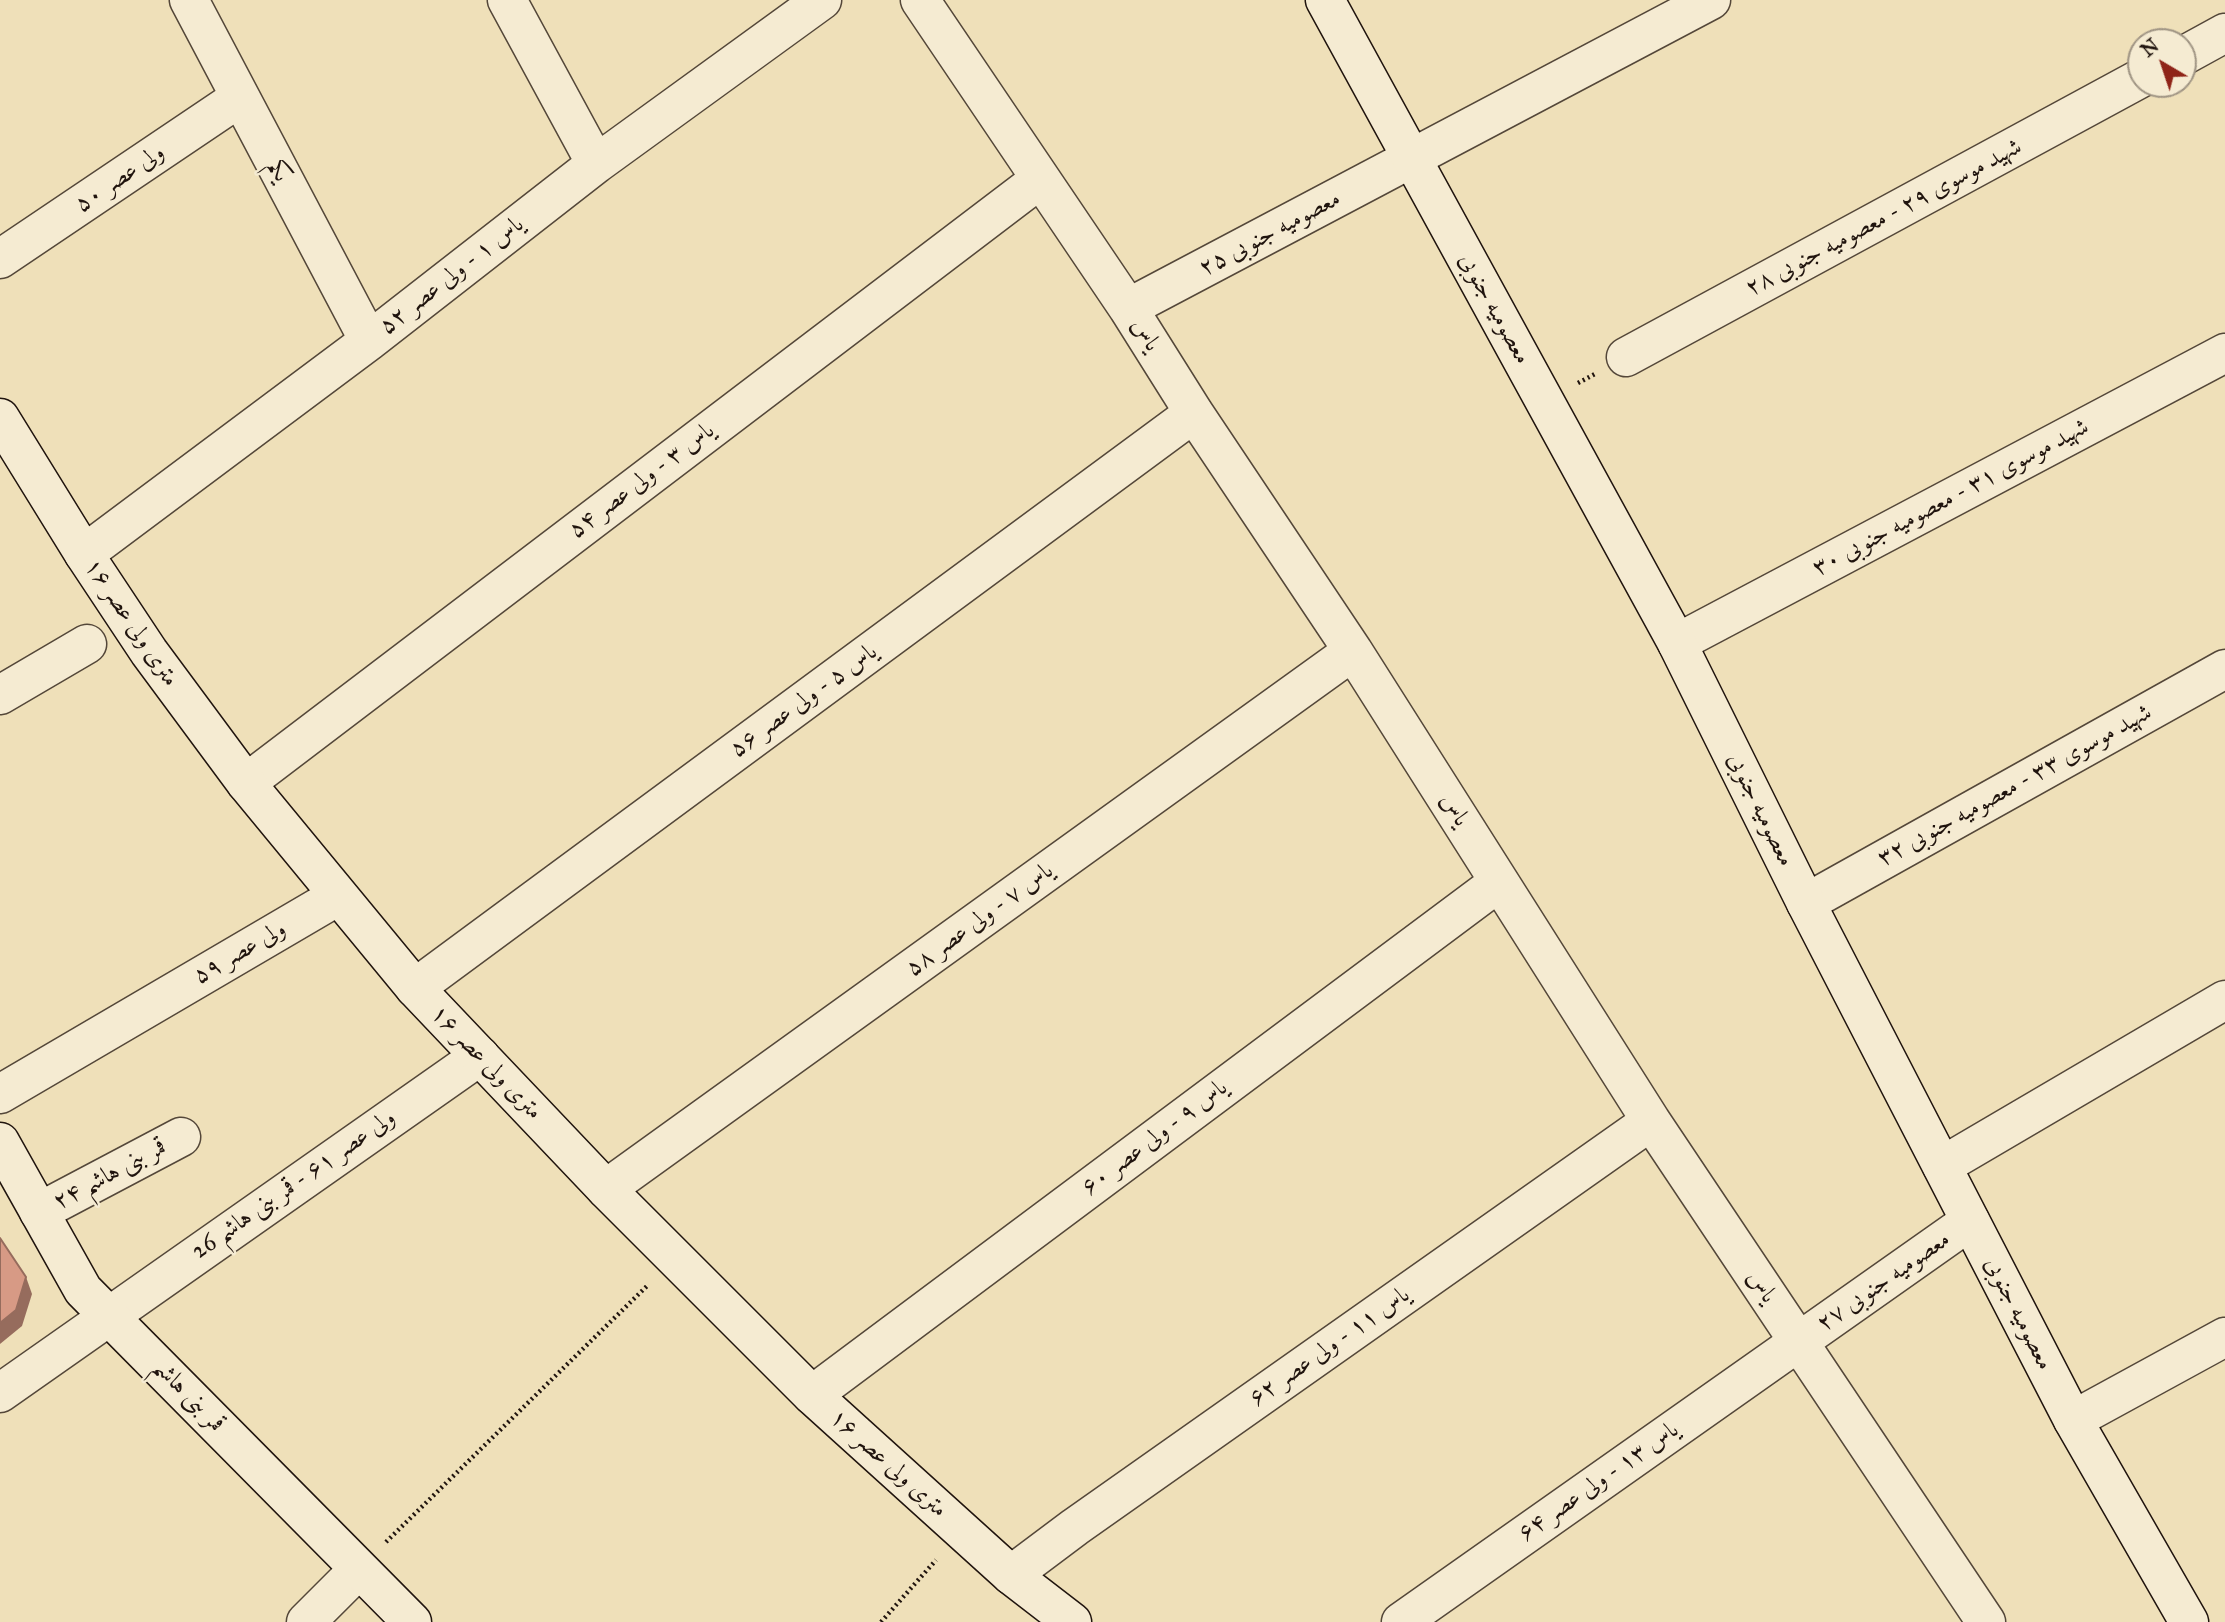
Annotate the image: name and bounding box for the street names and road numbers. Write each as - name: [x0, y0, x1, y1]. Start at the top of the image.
- street label: شهید موسوی ۲۹ - معصومیه جنوبی ۲۸: [1741, 133, 2027, 303]
- street label: ولی عصر ۵۰: [70, 138, 170, 220]
- street label: یکم: [260, 155, 296, 187]
- street label: معصومیه جنوبی ۲۵: [1194, 185, 1346, 283]
- street label: یاس ۱ - ولی عصر ۵۲: [374, 211, 530, 341]
- street label: معصومیه جنوبی: [1452, 248, 1536, 370]
- street label: یاس: [1124, 313, 1166, 357]
- street label: شهید موسوی ۳۱ - معصومیه جنوبی ۳۰: [1808, 413, 2094, 583]
- street label: یاس ۳ - ولی عصر ۵۴: [563, 417, 721, 545]
- street label: ۱۶ متری ولی عصر: [78, 554, 184, 692]
- street label: یاس ۵ - ولی عصر ۵۶: [725, 638, 883, 764]
- street label: شهید موسوی ۳۳ - معصومیه جنوبی ۳۲: [1873, 699, 2157, 873]
- street label: معصومیه جنوبی: [1720, 749, 1800, 871]
- street label: یاس: [1433, 788, 1475, 832]
- street label: یاس ۷ - ولی عصر ۵۸: [901, 857, 1059, 983]
- street label: ولی عصر ۵۹: [189, 915, 291, 991]
- street label: ۱۶ متری ولی عصر: [424, 1000, 548, 1126]
- street label: یاس ۹ - ولی عصر ۶۰: [1076, 1074, 1234, 1202]
- street label: ولی عصر ۶۱ - قمر بنی هاشم 26: [187, 1104, 401, 1266]
- street label: قمر بنی هاشم ۲۴: [49, 1133, 171, 1217]
- street label: معصومیه جنوبی ۲۷: [1812, 1225, 1956, 1339]
- street label: معصومیه جنوبی: [1977, 1253, 2059, 1375]
- street label: یاس: [1740, 1265, 1782, 1309]
- street label: یاس ۱۱ - ولی عصر ۶۲: [1244, 1281, 1416, 1413]
- street label: قمر بنی هاشم: [146, 1353, 230, 1439]
- street label: ۱۶ متری ولی عصر: [823, 1404, 953, 1524]
- street label: یاس ۱۳ - ولی عصر ۶۴: [1513, 1416, 1685, 1548]

